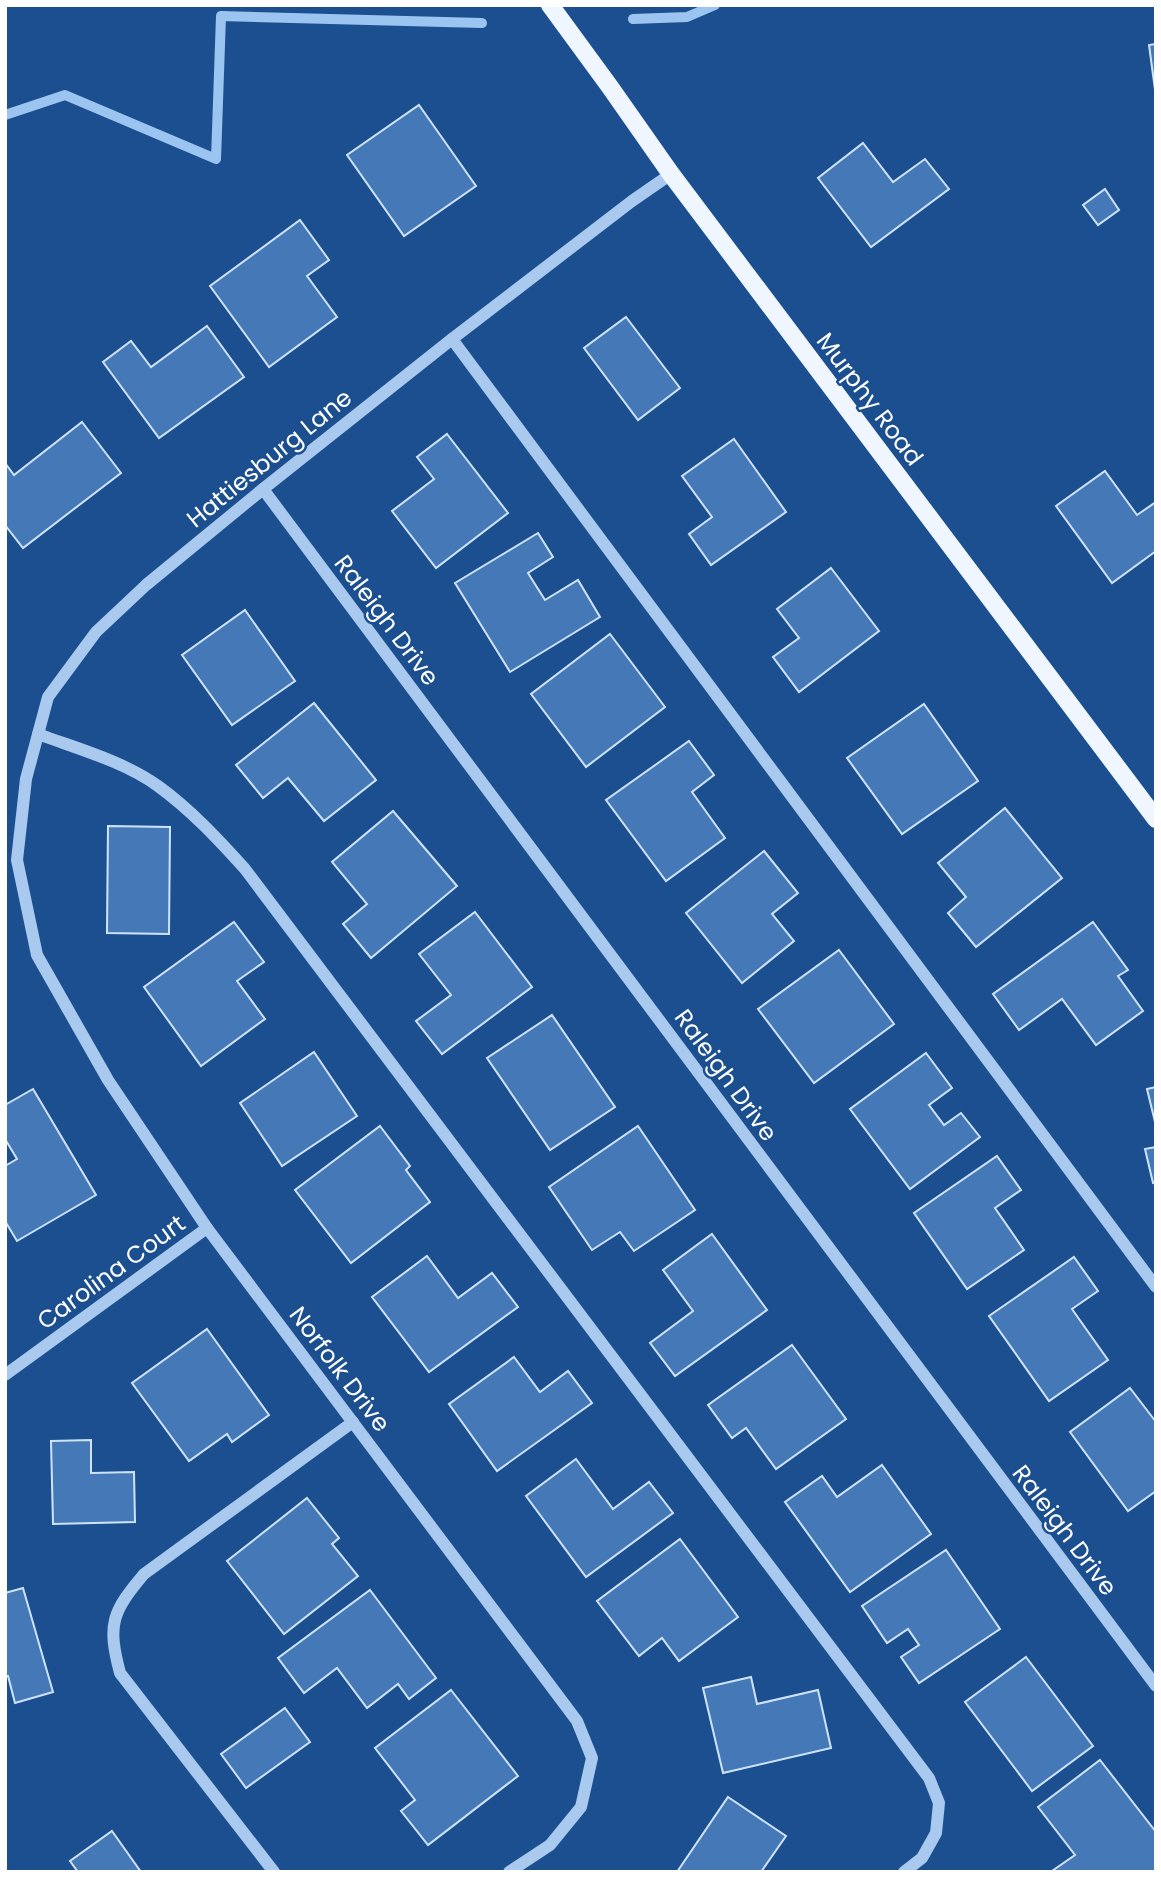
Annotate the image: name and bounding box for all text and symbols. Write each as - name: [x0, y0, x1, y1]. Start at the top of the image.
- street label: Murphy Road: [809, 326, 931, 472]
- street label: Hattiesburg Lane: [179, 381, 359, 535]
- street label: Raleigh Drive: [327, 548, 447, 692]
- street label: Raleigh Drive: [667, 1002, 785, 1148]
- street label: Carolina Court: [30, 1207, 192, 1337]
- street label: Norfolk Drive: [282, 1299, 398, 1439]
- street label: Raleigh Drive: [1005, 1458, 1125, 1602]

